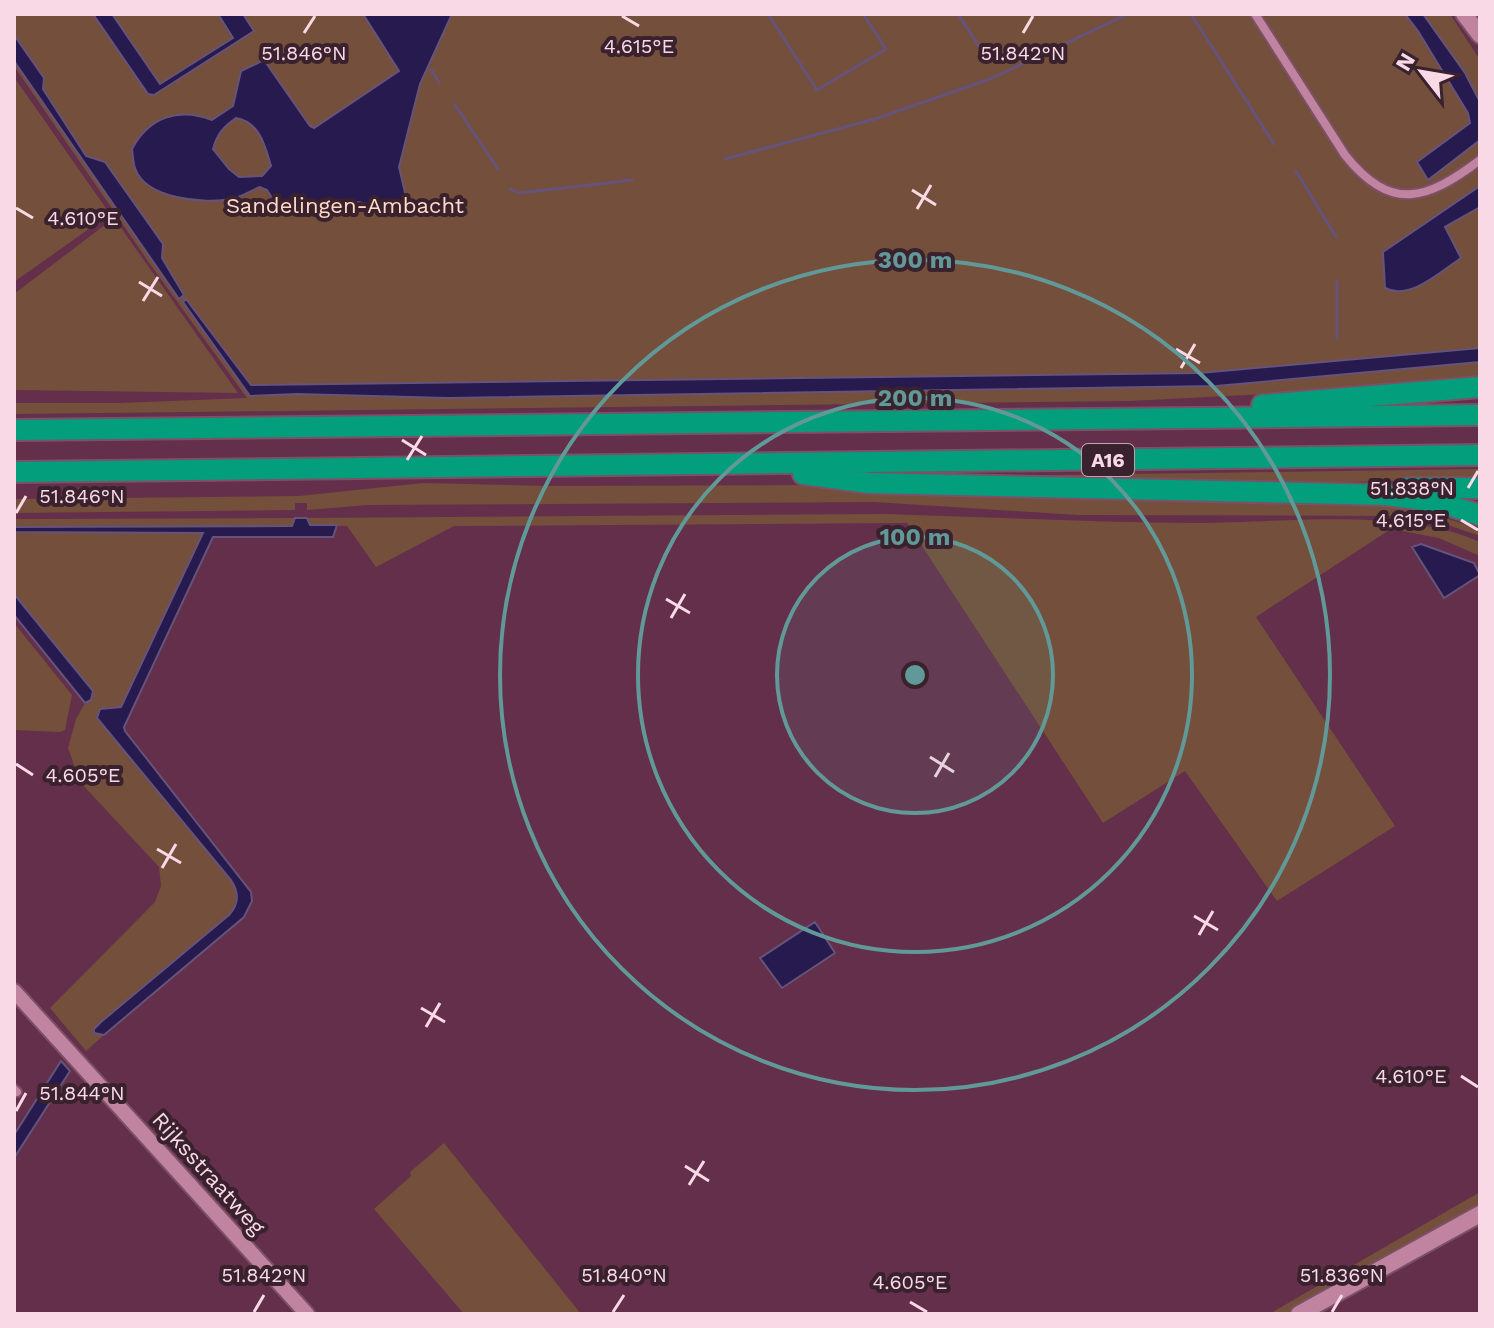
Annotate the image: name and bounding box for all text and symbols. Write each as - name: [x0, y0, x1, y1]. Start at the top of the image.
- north arrow: [1382, 32, 1462, 112]
- text: 4.615°E: [604, 34, 674, 58]
- text: 51.846°N: [261, 41, 347, 65]
- text: 51.842°N: [981, 41, 1065, 65]
- text: N: [1390, 49, 1420, 75]
- park label: Sandelingen-Ambacht: [226, 193, 464, 218]
- text: 4.610°E: [47, 206, 119, 230]
- text: 300 m: [878, 246, 952, 274]
- text: 200 m: [878, 384, 952, 412]
- road number: A16: [1082, 444, 1134, 476]
- text: 51.838°N: [1370, 476, 1454, 500]
- text: 51.846°N: [39, 484, 125, 508]
- text: 4.615°E: [1376, 508, 1446, 532]
- text: 100 m: [880, 523, 950, 551]
- centre of rings: [901, 661, 929, 689]
- text: 4.605°E: [45, 763, 121, 787]
- text: 4.610°E: [1375, 1064, 1447, 1088]
- text: 51.844°N: [39, 1081, 125, 1105]
- street label: Rijksstraatweg: [147, 1107, 270, 1240]
- text: 51.842°N: [222, 1263, 306, 1287]
- text: 51.840°N: [581, 1263, 667, 1287]
- text: 51.836°N: [1300, 1263, 1384, 1287]
- text: 4.605°E: [872, 1270, 948, 1294]

